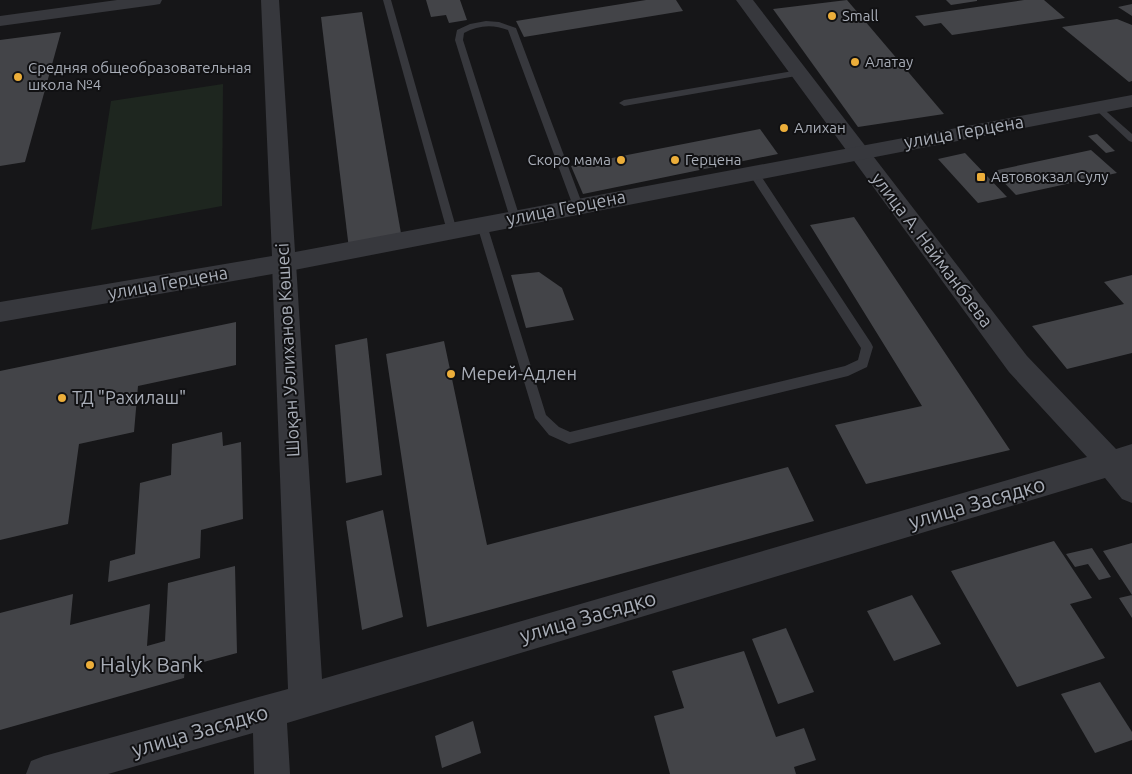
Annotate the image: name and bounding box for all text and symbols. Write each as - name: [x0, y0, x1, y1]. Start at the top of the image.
- place label: Small: [842, 7, 878, 24]
- marker: Small: [826, 10, 838, 22]
- place label: Алатау: [865, 53, 913, 70]
- marker: Алатау: [849, 56, 861, 68]
- place label: Средняя общеобразовательная школа №4: [28, 59, 252, 93]
- marker: Средняя общеобразовательная школа №4: [12, 71, 24, 83]
- street label: улица Герцена: [902, 111, 1025, 151]
- place label: Алихан: [794, 119, 846, 136]
- marker: Алихан: [778, 122, 790, 134]
- place label: Скоро мама: [527, 151, 611, 168]
- place label: Герцена: [685, 151, 742, 168]
- marker: Скоро мама: [615, 154, 627, 166]
- marker: Герцена: [669, 154, 681, 166]
- street label: улица А. Найманбаева: [868, 168, 997, 331]
- place label: Автовокзал Сулу: [991, 168, 1109, 185]
- marker: Автовокзал Сулу: [975, 171, 987, 183]
- street label: улица Герцена: [504, 186, 627, 228]
- street label: Шоқан Уәлиханов Көшесі: [271, 242, 303, 458]
- street label: улица Герцена: [106, 262, 229, 302]
- place label: Мерей-Адлен: [461, 363, 577, 383]
- marker: Мерей-Адлен: [445, 368, 457, 380]
- place label: ТД "Рахилаш": [72, 387, 186, 407]
- marker: ТД "Рахилаш": [56, 392, 68, 404]
- street label: улица Засядко: [906, 471, 1048, 533]
- street label: улица Засядко: [517, 585, 659, 647]
- place label: Halyk Bank: [100, 652, 204, 676]
- marker: Halyk Bank: [84, 659, 96, 671]
- street label: улица Засядко: [129, 699, 271, 761]

